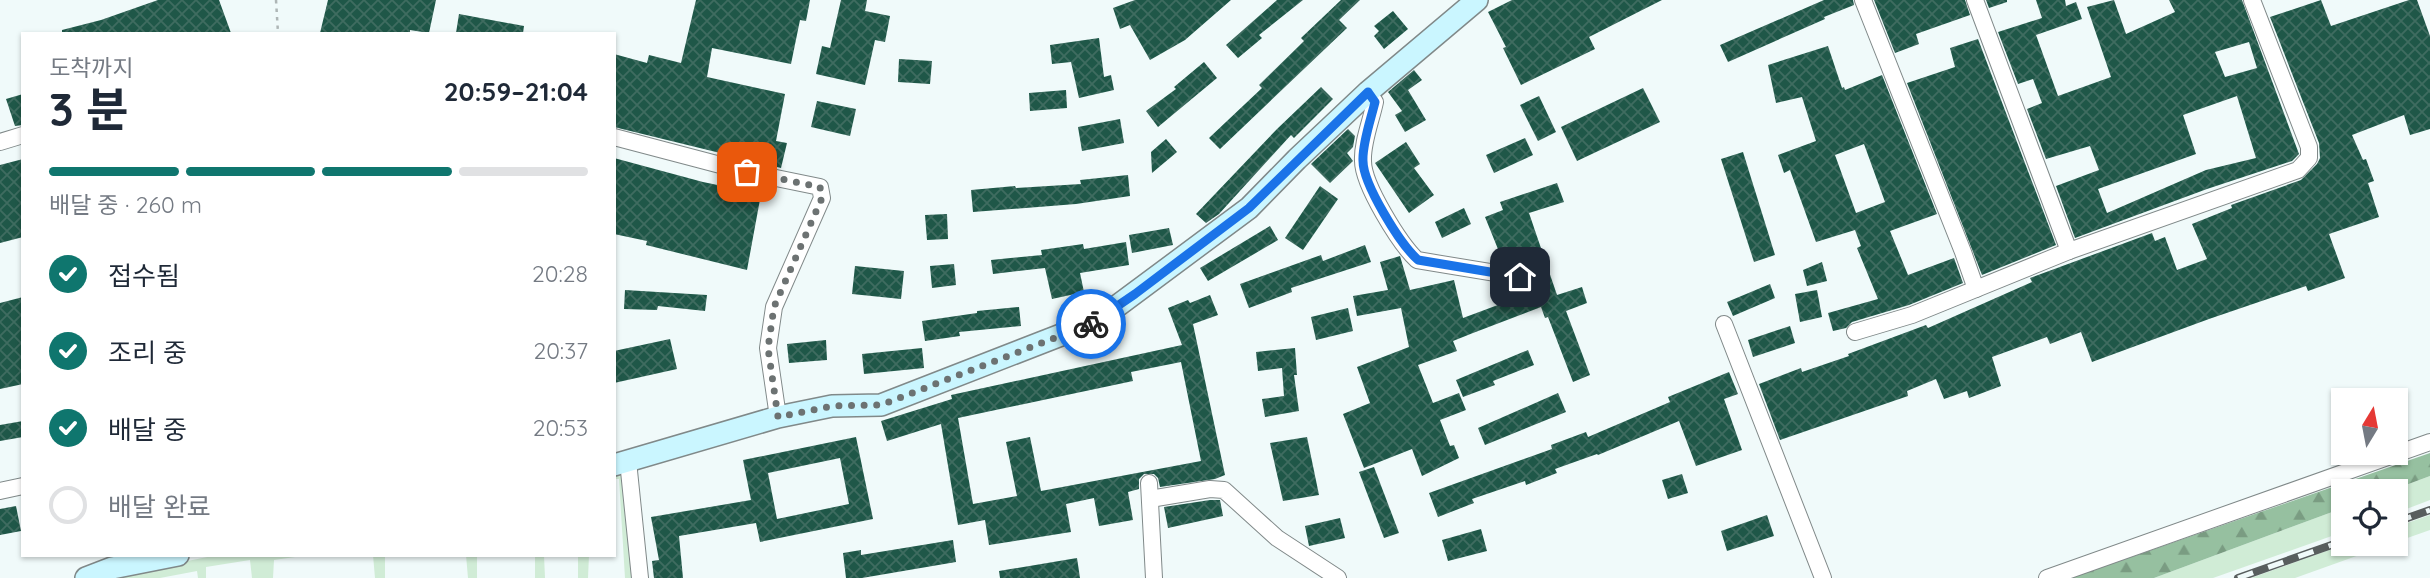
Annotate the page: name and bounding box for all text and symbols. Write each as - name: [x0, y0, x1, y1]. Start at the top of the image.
- text: 도착까지: [49, 53, 134, 82]
- text: 20:59–21:04: [444, 75, 588, 108]
- text: 3 분: [49, 80, 129, 138]
- pin: [717, 142, 777, 202]
- icon: bag: [728, 153, 766, 191]
- text: 배달 중 · 260 m: [49, 190, 202, 219]
- pin: [1490, 247, 1550, 307]
- icon: check: [49, 255, 87, 293]
- icon: home: [1501, 258, 1539, 296]
- text: 접수됨: [108, 259, 180, 292]
- text: 20:28: [532, 259, 588, 288]
- courier: [1056, 289, 1126, 359]
- icon: bike: [1072, 305, 1110, 343]
- icon: check: [49, 332, 87, 370]
- text: 조리 중: [108, 336, 187, 369]
- text: 20:37: [533, 336, 588, 365]
- north arrow: [2331, 388, 2408, 466]
- map controls: [2331, 388, 2408, 556]
- icon: check: [49, 409, 87, 447]
- text: 배달 중: [108, 413, 187, 446]
- text: 20:53: [533, 413, 588, 442]
- button: locate: [2331, 479, 2408, 556]
- text: 배달 완료: [108, 490, 211, 523]

